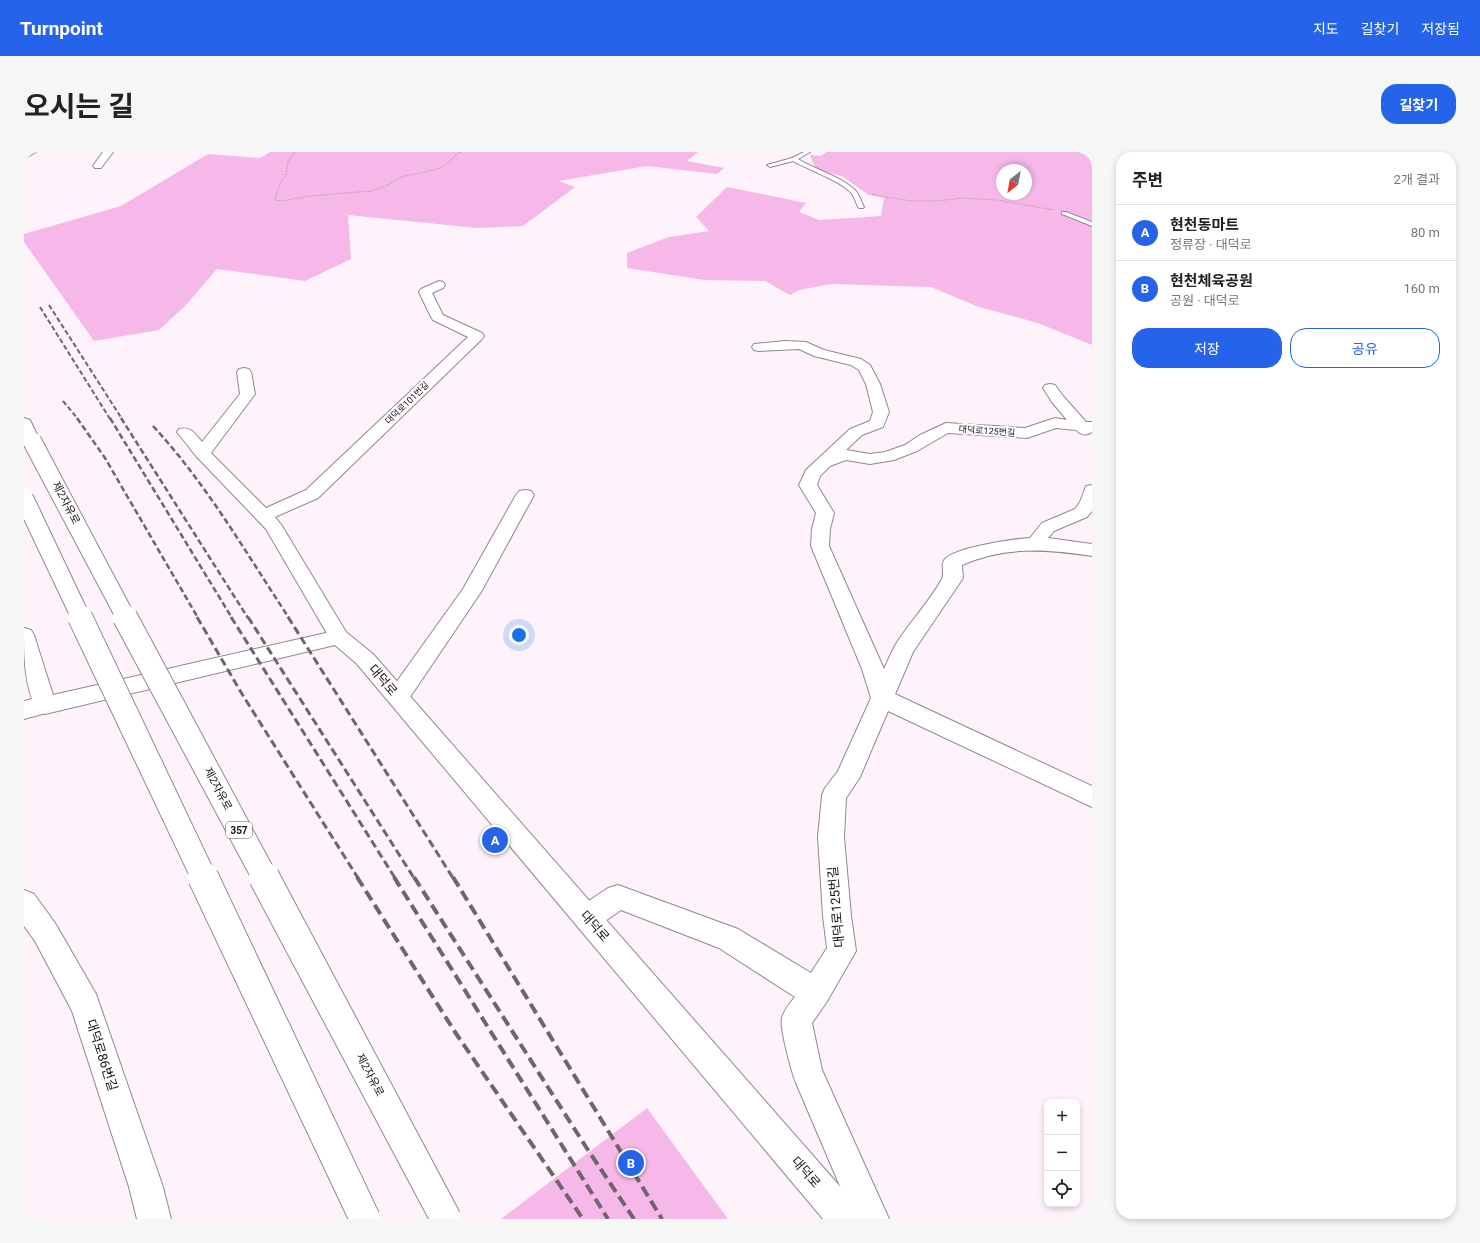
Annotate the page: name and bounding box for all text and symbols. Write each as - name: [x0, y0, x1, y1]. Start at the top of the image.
- text: Turnpoint: [20, 17, 103, 40]
- text: 지도: [1313, 21, 1339, 37]
- text: 길찾기: [1361, 21, 1399, 37]
- text: 저장됨: [1421, 21, 1460, 37]
- button: 길찾기: [1381, 84, 1456, 124]
- text: 오시는 길: [24, 90, 134, 123]
- north arrow: [996, 164, 1032, 200]
- text: 주변: [1132, 170, 1163, 190]
- text: 2개 결과: [1394, 172, 1440, 187]
- text: 현천동마트: [1170, 216, 1239, 234]
- text: A: [1141, 225, 1149, 240]
- text: 80 m: [1411, 225, 1440, 240]
- text: 정류장 · 대덕로: [1170, 237, 1252, 252]
- text: 현천체육공원: [1170, 272, 1253, 290]
- text: B: [1141, 281, 1149, 296]
- text: 160 m: [1403, 281, 1440, 296]
- text: 공원 · 대덕로: [1170, 293, 1240, 308]
- button: 저장: [1132, 328, 1282, 368]
- button: 공유: [1290, 328, 1440, 368]
- street label: 대덕로101번길: [383, 380, 431, 426]
- street label: 대덕로125번길: [958, 424, 1016, 438]
- street label: 제2자유로: [49, 479, 83, 527]
- your location: [509, 625, 529, 645]
- street label: 대덕로: [366, 661, 400, 699]
- street label: 제2자유로: [201, 765, 235, 813]
- road number: 357: [226, 822, 252, 838]
- pin: A: [482, 825, 508, 855]
- street label: 대덕로125번길: [825, 866, 847, 948]
- street label: 대덕로: [578, 908, 612, 944]
- street label: 대덕로86번길: [83, 1017, 121, 1093]
- street label: 제2자유로: [353, 1051, 387, 1099]
- map controls: [1044, 1099, 1080, 1207]
- button: +: [1044, 1099, 1080, 1135]
- button: −: [1044, 1135, 1080, 1171]
- pin: B: [618, 1148, 644, 1178]
- street label: 대덕로: [789, 1154, 823, 1190]
- button: locate: [1044, 1171, 1080, 1207]

